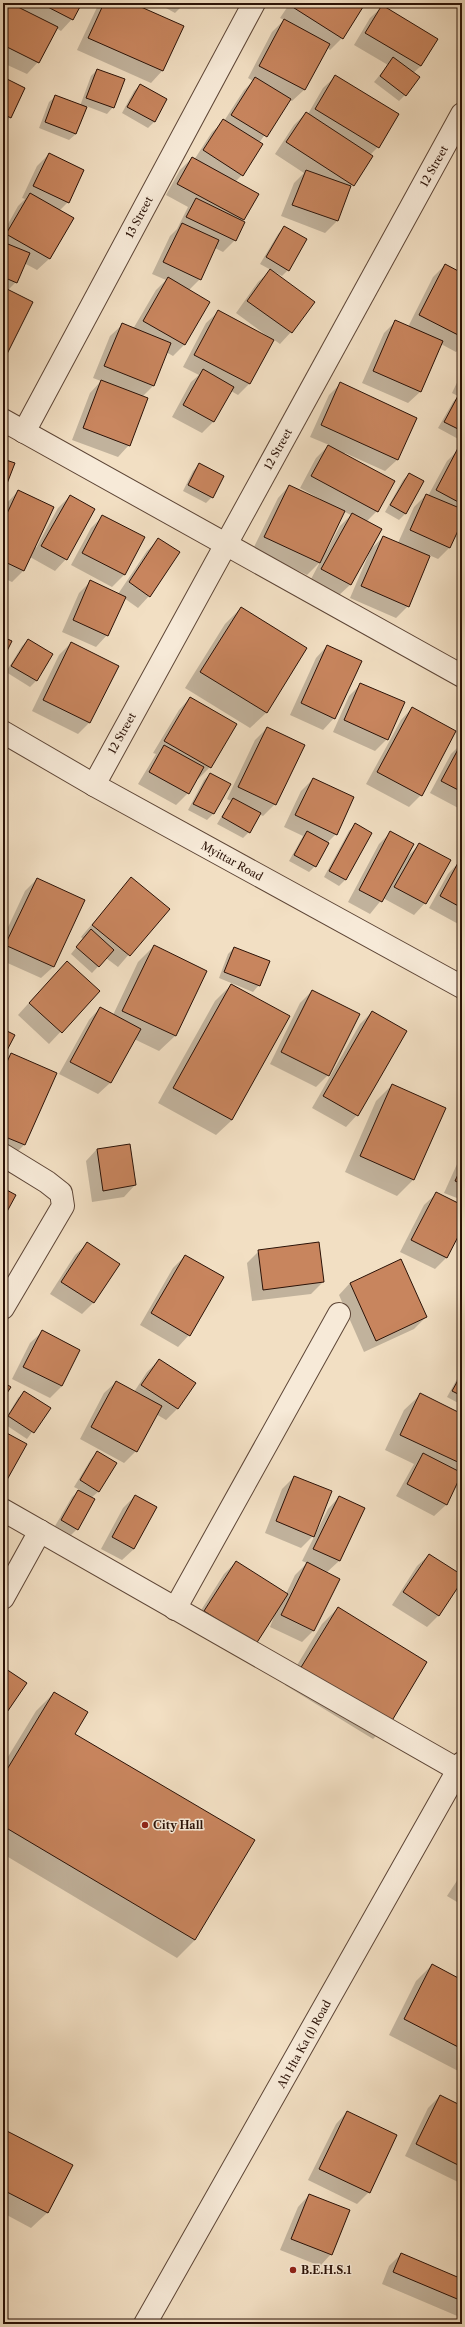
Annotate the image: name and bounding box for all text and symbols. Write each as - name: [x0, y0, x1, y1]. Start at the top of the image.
- street label: 12 Street: [417, 143, 451, 189]
- street label: 13 Street: [122, 194, 156, 240]
- street label: 12 Street: [261, 426, 295, 472]
- street label: 12 Street: [105, 710, 139, 756]
- street label: Myittar Road: [199, 838, 266, 884]
- place label: City Hall: [153, 1818, 204, 1832]
- marker: City Hall: [140, 1820, 150, 1830]
- street label: Ah Hta Ka (1) Road: [274, 1997, 334, 2091]
- place label: B.E.H.S.1: [301, 2263, 351, 2277]
- marker: B.E.H.S.1: [288, 2265, 298, 2275]

